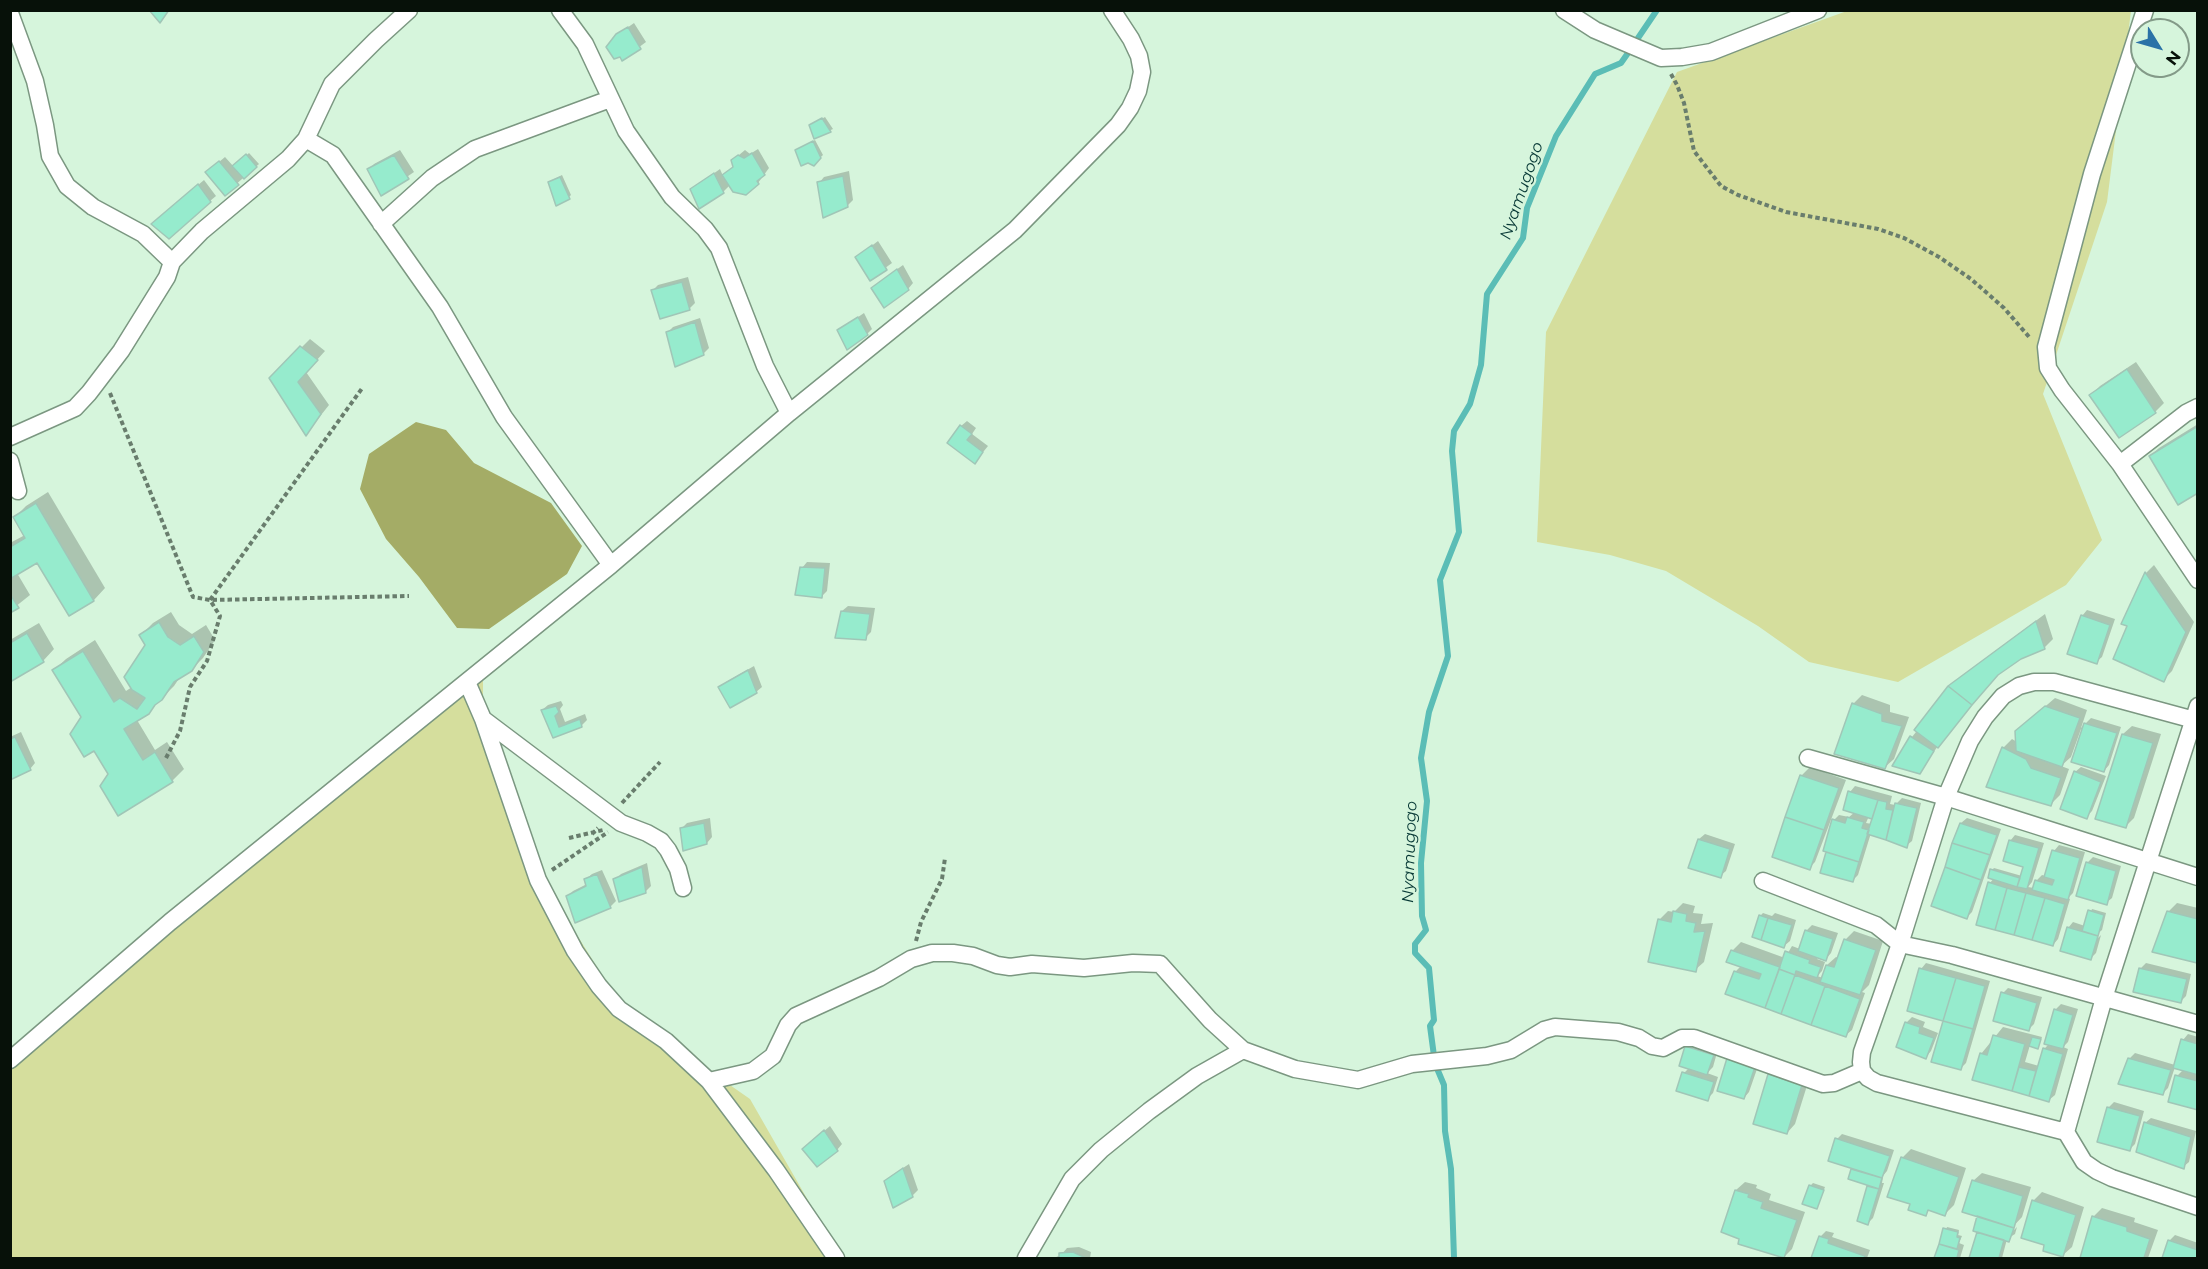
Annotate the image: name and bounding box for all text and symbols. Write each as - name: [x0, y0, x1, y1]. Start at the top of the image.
- north arrow: [2130, 18, 2190, 78]
- text: N: [2162, 47, 2185, 69]
- water label: Nyamugogo: [1496, 140, 1548, 242]
- water label: Nyamugogo: [1399, 801, 1421, 903]

